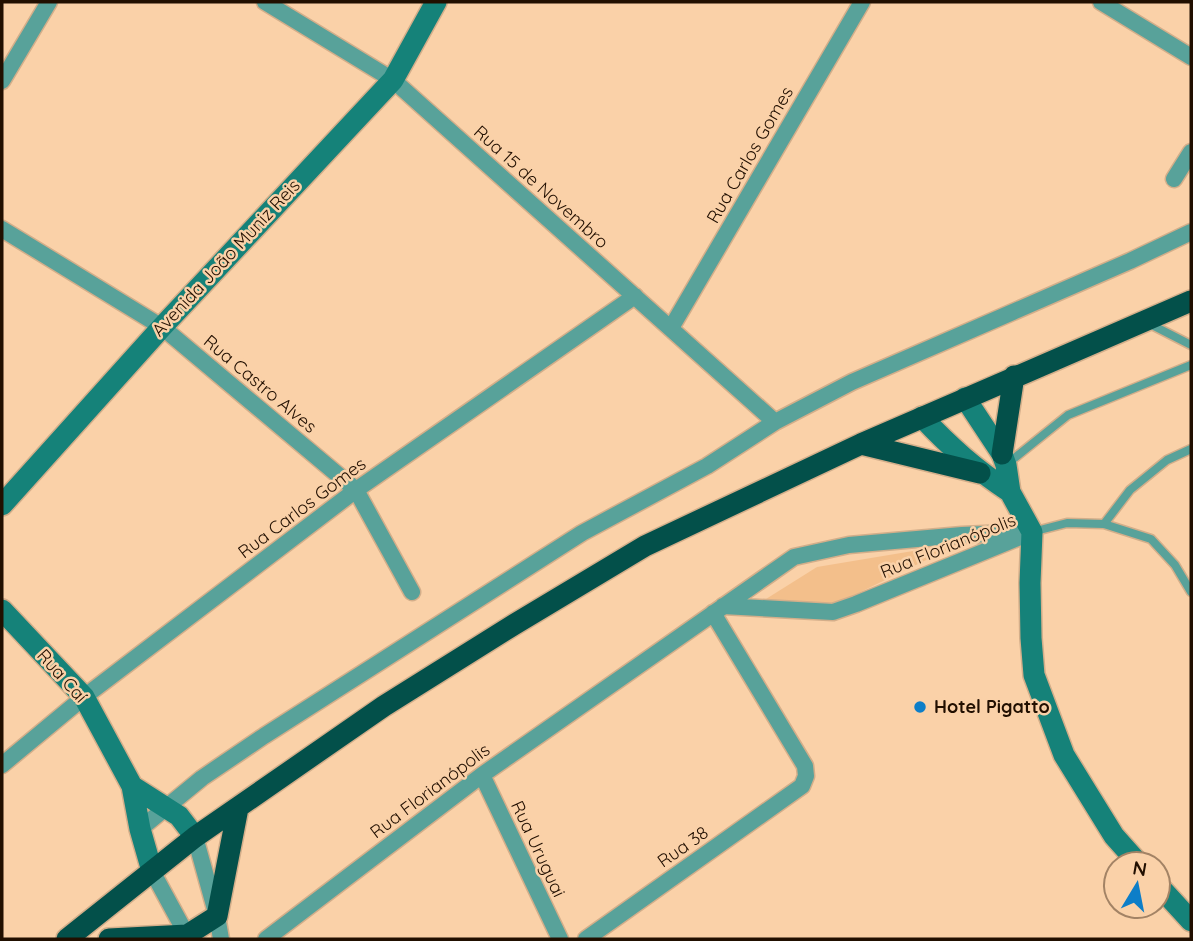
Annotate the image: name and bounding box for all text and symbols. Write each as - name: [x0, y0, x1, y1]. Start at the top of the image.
- street label: Rua Carlos Gomes: [701, 82, 798, 227]
- street label: Rua 15 de Novembro: [469, 120, 614, 253]
- street label: Avenida João Muniz Reis: [147, 174, 305, 341]
- street label: Rua Castro Alves: [199, 330, 322, 438]
- street label: Rua Carlos Gomes: [233, 452, 370, 563]
- street label: Rua Florianópolis: [877, 508, 1019, 583]
- street label: Rua Caí: [32, 644, 93, 707]
- place label: Hotel Pigatto: [934, 695, 1050, 718]
- marker: Hotel Pigatto: [912, 699, 928, 715]
- street label: Rua Florianópolis: [365, 738, 494, 843]
- street label: Rua Uruguai: [506, 797, 571, 901]
- street label: Rua 38: [653, 821, 713, 872]
- north arrow: [1102, 850, 1172, 920]
- text: N: [1131, 855, 1149, 881]

